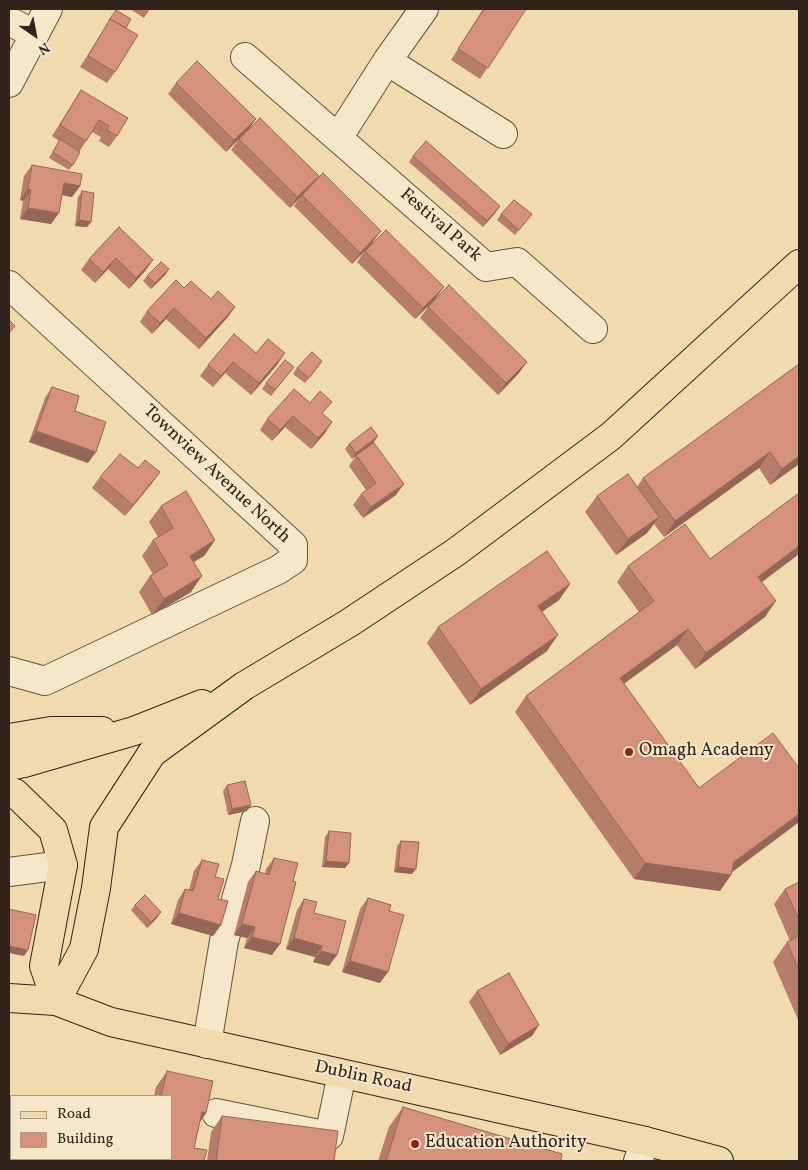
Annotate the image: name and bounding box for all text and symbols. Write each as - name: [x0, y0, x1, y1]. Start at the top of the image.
- north arrow: [10, 10, 60, 60]
- text: N: [34, 37, 53, 59]
- street label: Festival Park: [395, 185, 485, 267]
- street label: Townview Avenue North: [138, 401, 294, 549]
- place label: Omagh Academy: [639, 741, 774, 763]
- marker: Omagh Academy: [623, 746, 635, 758]
- street label: Dublin Road: [312, 1057, 414, 1099]
- legend: [10, 1095, 172, 1160]
- text: Road: [57, 1104, 91, 1125]
- text: Building: [57, 1129, 113, 1150]
- place label: Education Authority: [425, 1133, 587, 1155]
- marker: Education Authority: [409, 1138, 421, 1150]

